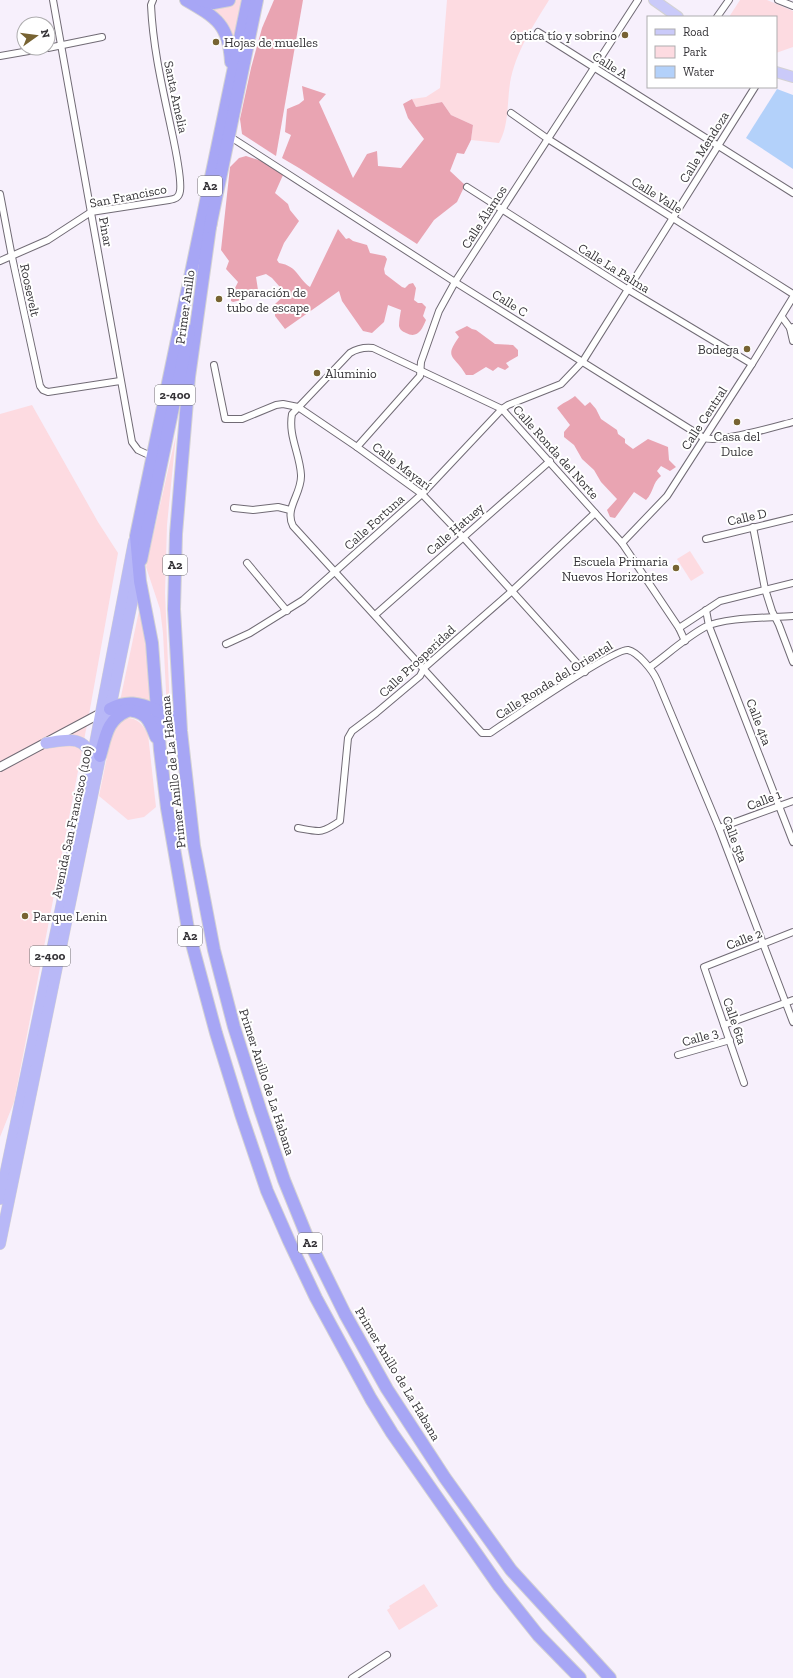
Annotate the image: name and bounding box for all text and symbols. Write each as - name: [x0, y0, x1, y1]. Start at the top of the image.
- north arrow: [16, 16, 56, 56]
- legend: [647, 16, 777, 88]
- text: Road: [683, 25, 709, 39]
- text: N: [38, 28, 53, 40]
- place label: óptica tío y sobrino: [510, 28, 617, 43]
- marker: óptica tío y sobrino: [620, 30, 630, 40]
- place label: Hojas de muelles: [224, 35, 318, 51]
- marker: Hojas de muelles: [211, 37, 221, 47]
- text: Park: [683, 45, 708, 59]
- street label: Calle A: [590, 48, 631, 82]
- street label: Santa Amelia: [161, 60, 191, 135]
- text: Water: [683, 65, 715, 79]
- street label: Calle Mendoza: [676, 108, 732, 186]
- street label: Calle Valle: [629, 174, 685, 216]
- road number: A2: [198, 176, 222, 196]
- street label: San Francisco: [88, 181, 168, 211]
- street label: Calle Álamos: [458, 182, 510, 251]
- street label: Pinar: [96, 216, 116, 248]
- street label: Calle La Palma: [575, 240, 653, 296]
- street label: Roosevelt: [17, 262, 43, 318]
- street label: Primer Anillo: [172, 269, 198, 345]
- place label: Reparación de tubo de escape: [227, 285, 309, 315]
- street label: Calle C: [489, 286, 531, 320]
- marker: Reparación de tubo de escape: [214, 294, 224, 304]
- place label: Bodega: [698, 342, 740, 357]
- marker: Bodega: [742, 344, 752, 354]
- place label: Aluminio: [325, 366, 377, 381]
- marker: Aluminio: [312, 368, 322, 378]
- street label: Calle Central: [678, 383, 730, 453]
- road number: 2-400: [155, 385, 195, 405]
- street label: Calle Ronda del Norte: [510, 402, 602, 502]
- marker: Casa del Dulce: [732, 417, 742, 427]
- place label: Casa del Dulce: [714, 429, 761, 459]
- street label: Calle Mayarí: [370, 439, 435, 493]
- street label: Calle Fortuna: [341, 491, 408, 553]
- street label: Calle Hatuey: [423, 500, 487, 558]
- street label: Calle D: [726, 505, 768, 529]
- place label: Escuela Primaria Nuevos Horizontes: [562, 554, 669, 584]
- road number: A2: [163, 555, 187, 575]
- marker: Escuela Primaria Nuevos Horizontes: [671, 563, 681, 573]
- street label: Calle Prosperidad: [376, 622, 458, 700]
- street label: Calle Ronda del Oriental: [493, 637, 616, 722]
- street label: Primer Anillo de La Habana: [157, 694, 188, 849]
- street label: Calle 4ta: [743, 697, 775, 748]
- street label: Avenida San Francisco (100): [49, 744, 96, 899]
- street label: Calle 1: [745, 787, 783, 813]
- street label: Calle 5ta: [719, 814, 751, 865]
- place label: Parque Lenin: [33, 909, 108, 924]
- marker: Parque Lenin: [20, 911, 30, 921]
- street label: Calle 2: [724, 925, 764, 953]
- road number: A2: [178, 926, 202, 946]
- road number: 2-400: [30, 946, 70, 966]
- street label: Calle 6ta: [720, 996, 750, 1047]
- street label: Primer Anillo de La Habana: [236, 1007, 298, 1158]
- street label: Calle 3: [680, 1025, 720, 1049]
- road number: A2: [298, 1233, 322, 1253]
- street label: Primer Anillo de La Habana: [352, 1304, 444, 1444]

